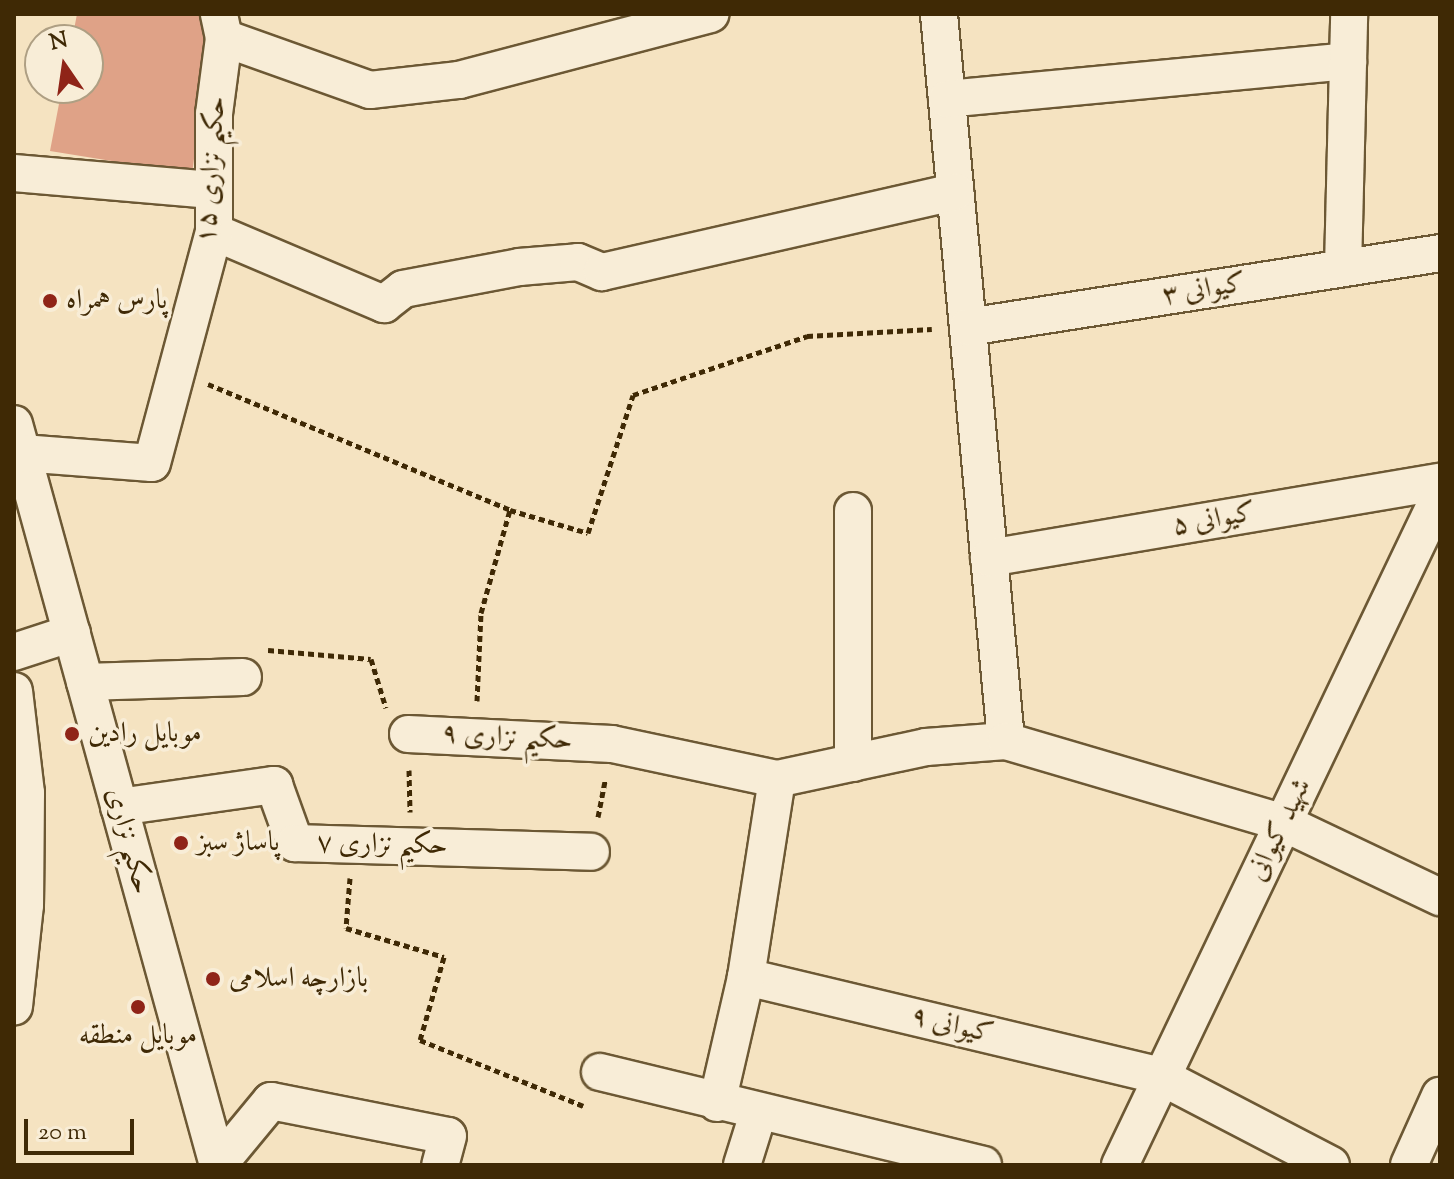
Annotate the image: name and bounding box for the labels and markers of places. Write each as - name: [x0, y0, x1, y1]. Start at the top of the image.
- place label: پارس همراه: [66, 284, 167, 318]
- marker: پارس همراه: [41, 292, 59, 310]
- place label: موبایل رادین: [88, 717, 202, 751]
- marker: موبایل رادین: [63, 725, 81, 743]
- place label: پاساژ سبز: [197, 826, 279, 860]
- marker: پاساژ سبز: [172, 834, 190, 852]
- place label: بازارچه اسلامی: [229, 962, 368, 996]
- marker: بازارچه اسلامی: [204, 970, 222, 988]
- marker: موبایل منطقه: [129, 998, 147, 1016]
- place label: موبایل منطقه: [79, 1019, 197, 1053]

